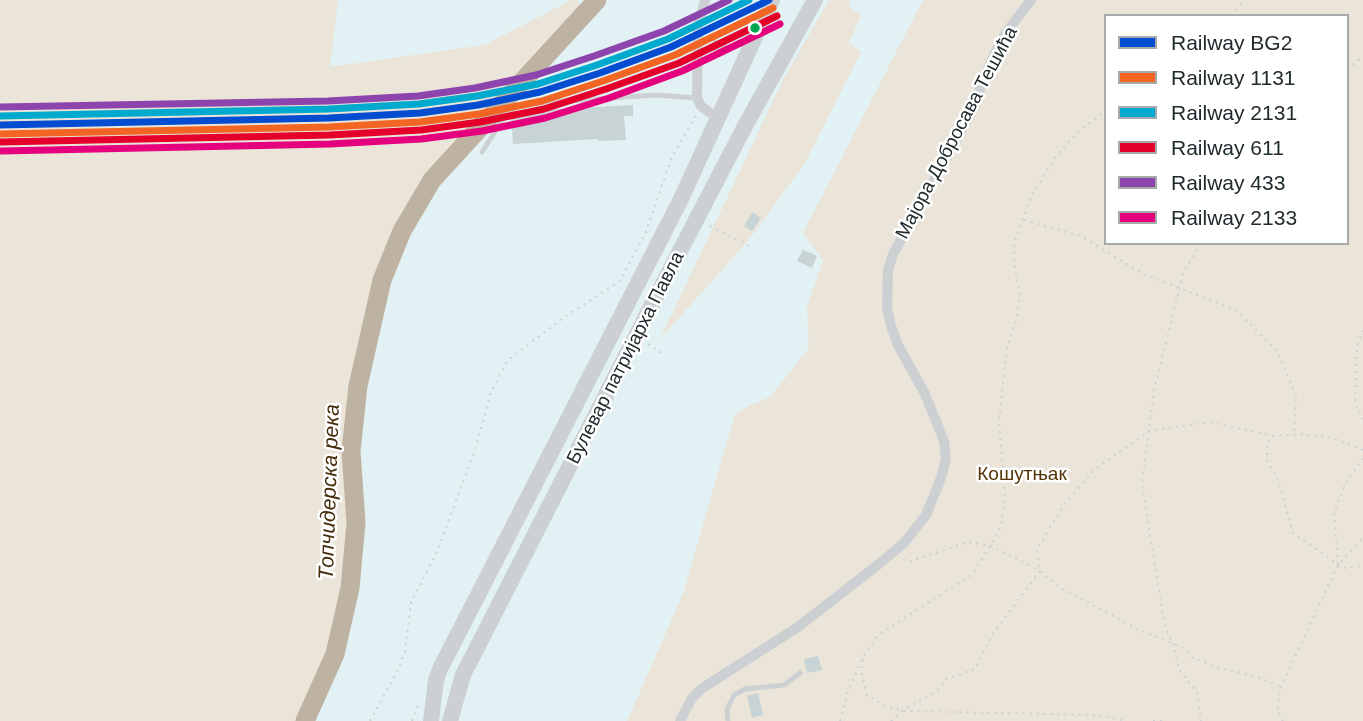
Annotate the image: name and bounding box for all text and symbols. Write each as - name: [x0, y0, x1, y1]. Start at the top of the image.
- legend: [1104, 14, 1349, 245]
- unlabelled marker: [748, 21, 762, 35]
- street label: Мајора Добросава Тешића: [891, 23, 1023, 243]
- text: Railway BG2: [1171, 31, 1292, 54]
- text: Railway 1131: [1171, 66, 1296, 89]
- text: Railway 2131: [1171, 101, 1297, 124]
- text: Railway 611: [1171, 136, 1284, 159]
- text: Railway 433: [1171, 171, 1285, 194]
- text: Railway 2133: [1171, 206, 1297, 229]
- street label: Булевар патријарха Павла: [562, 248, 690, 468]
- water label: Топчидерска река: [314, 404, 346, 580]
- park label: Кошутњак: [977, 464, 1067, 486]

